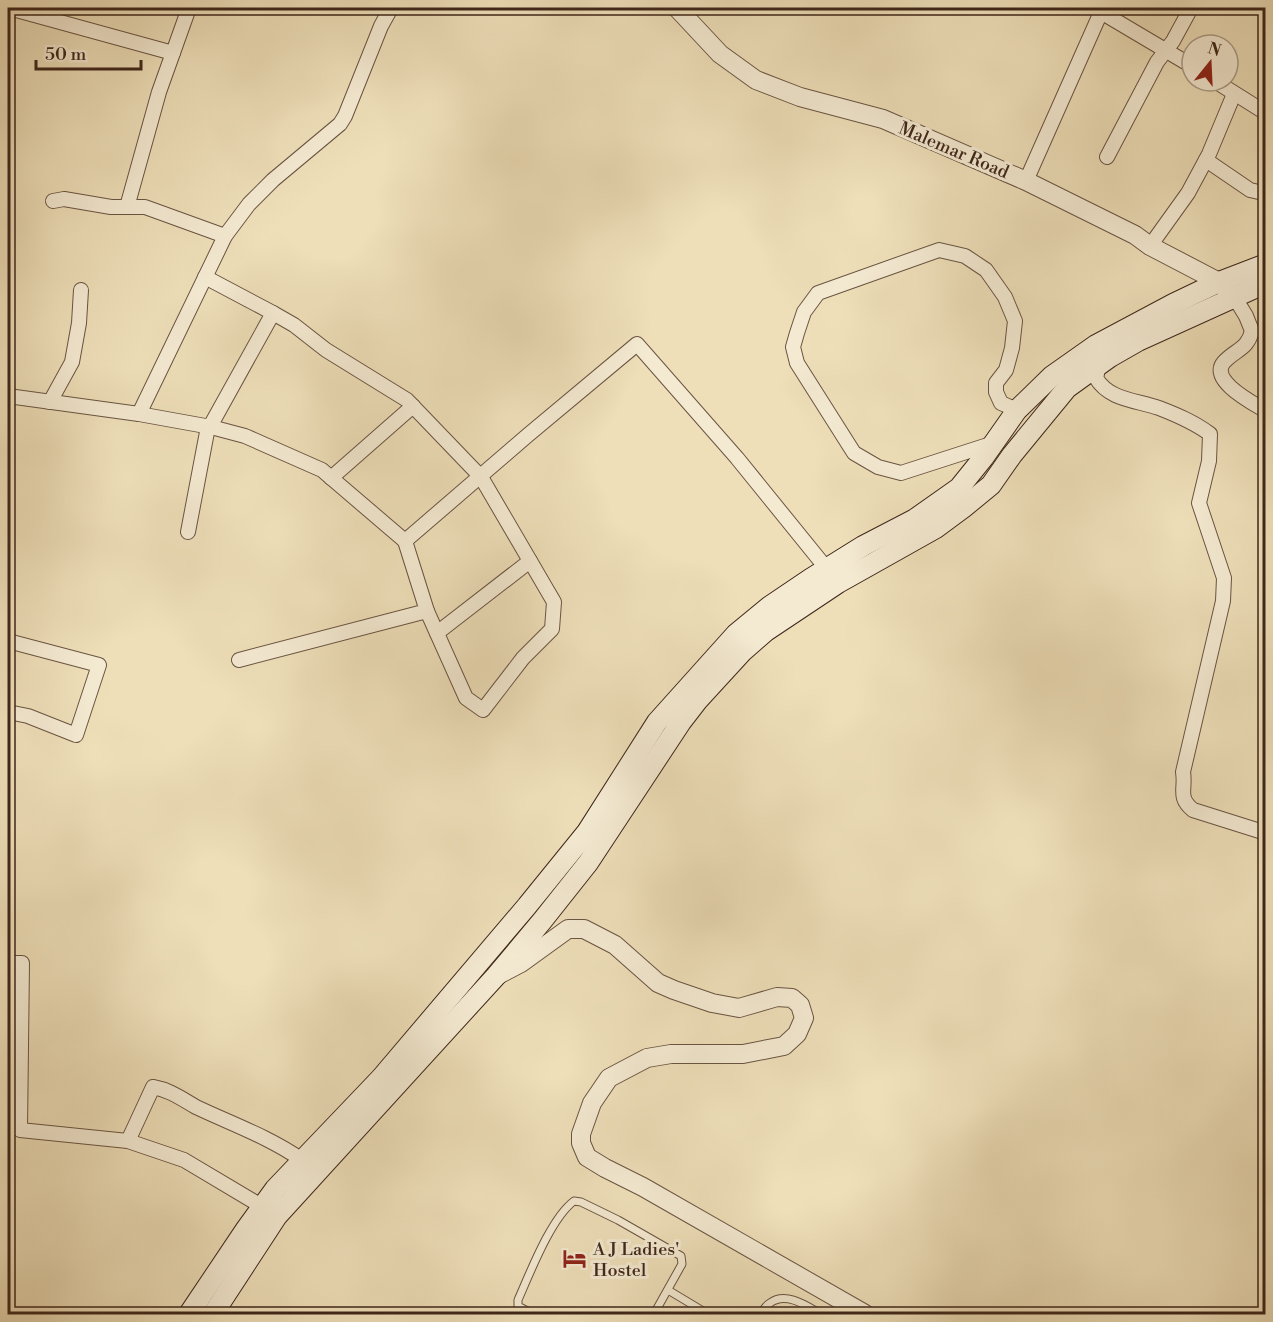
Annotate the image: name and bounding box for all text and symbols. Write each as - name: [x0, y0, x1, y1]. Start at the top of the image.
- scale bar: [36, 33, 141, 71]
- north arrow: [1180, 33, 1240, 93]
- text: N: [1205, 38, 1224, 61]
- text: 50 m: [45, 43, 87, 66]
- street label: Malemar Road: [895, 117, 1013, 184]
- place label: A J Ladies' Hostel: [592, 1238, 679, 1282]
- hotel icon: A J Ladies' Hostel: [562, 1246, 588, 1272]

